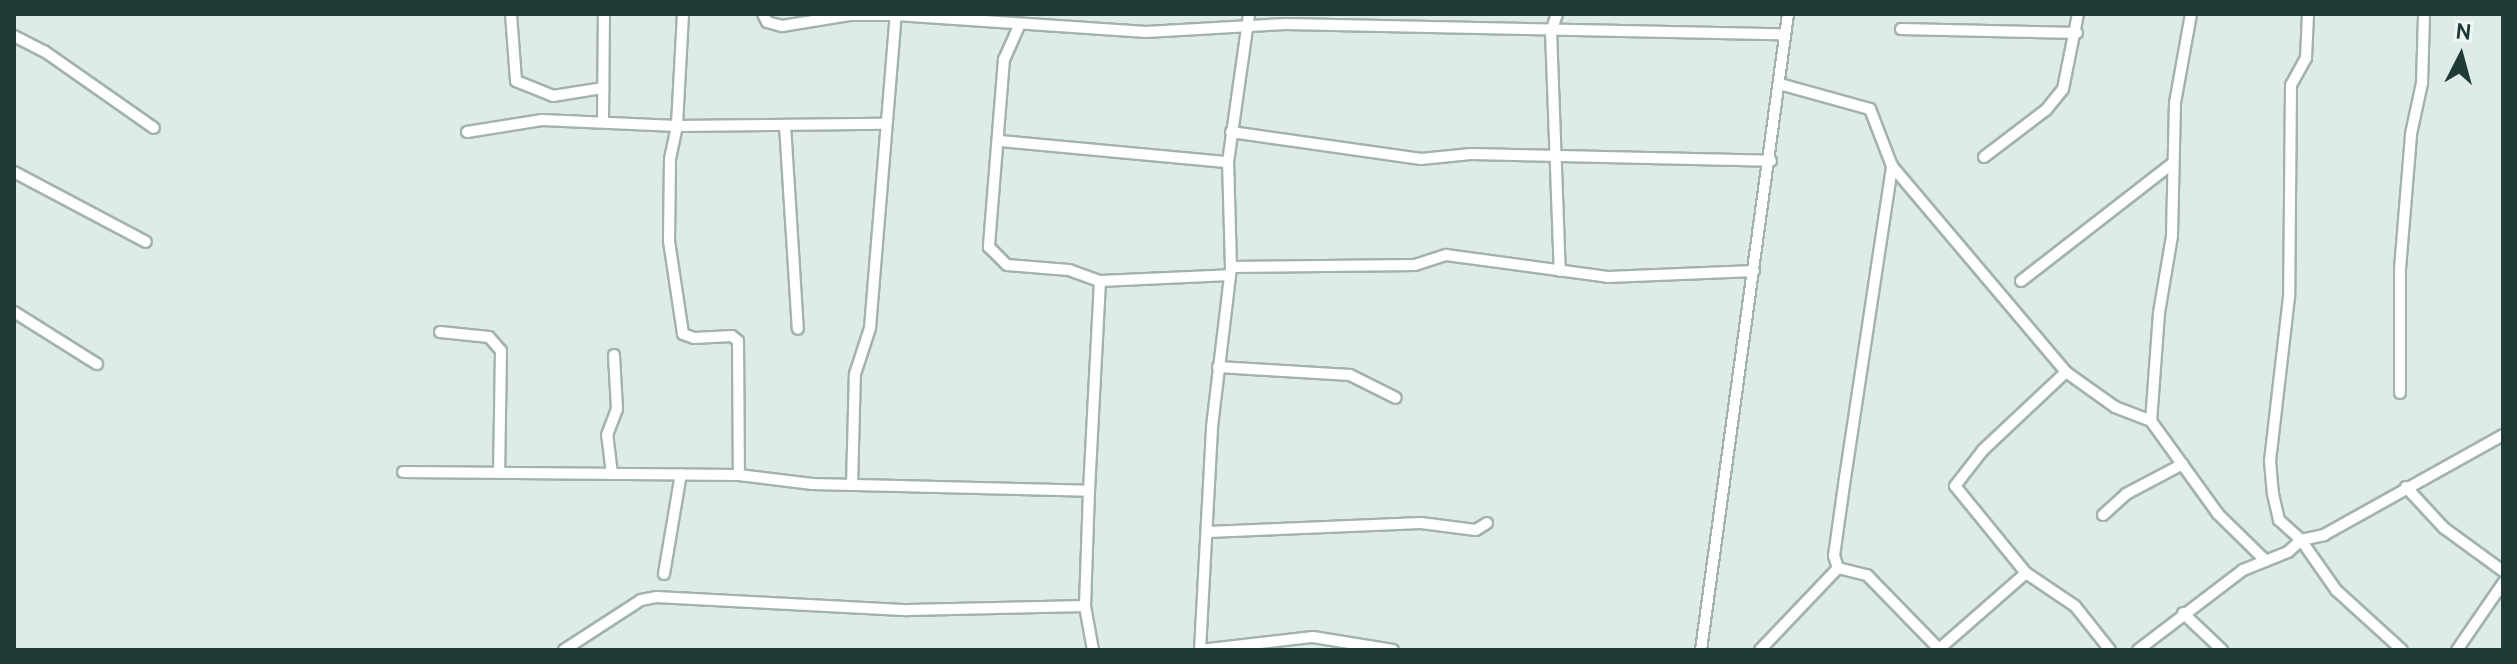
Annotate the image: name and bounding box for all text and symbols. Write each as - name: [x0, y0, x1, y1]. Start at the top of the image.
- north arrow: [2421, 16, 2501, 96]
- text: N: [2454, 17, 2473, 46]

